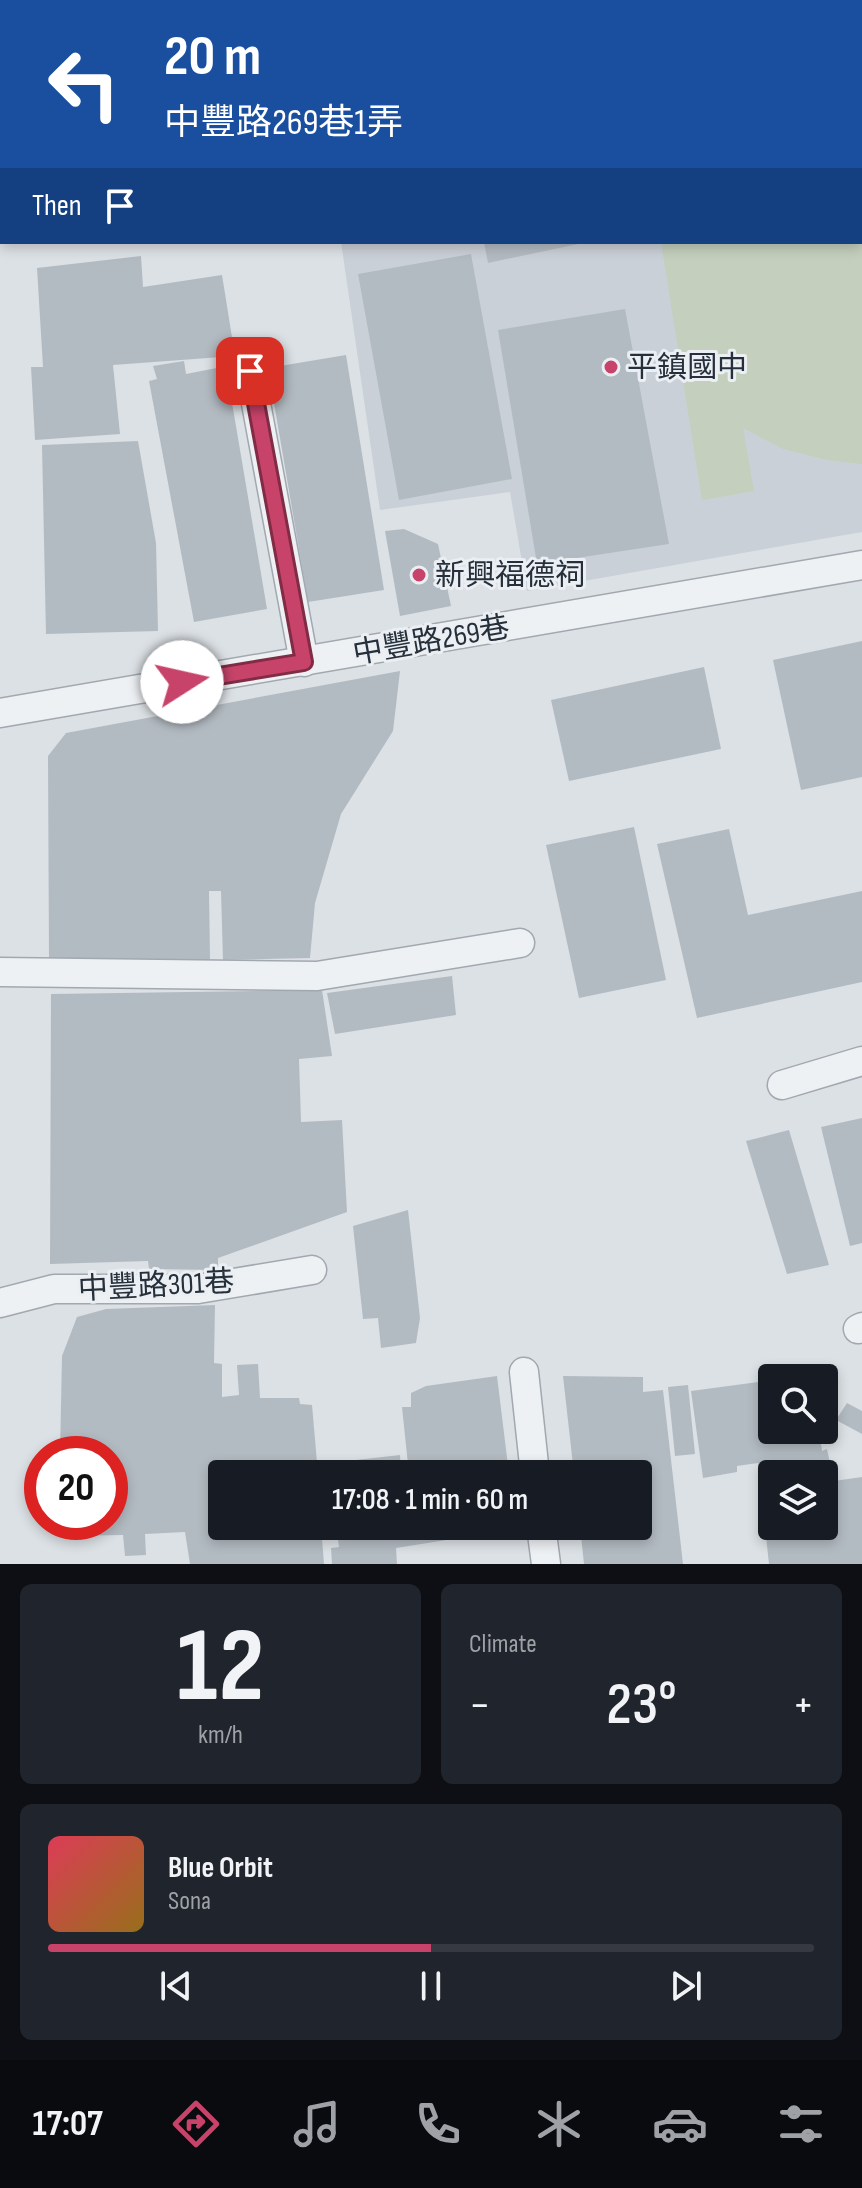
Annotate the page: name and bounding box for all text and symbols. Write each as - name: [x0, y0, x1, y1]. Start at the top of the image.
- text: 20 m: [164, 24, 261, 91]
- icon: left: [32, 32, 136, 136]
- text: 中豐路269巷1弄: [164, 102, 403, 145]
- icon: arrive: [98, 184, 142, 228]
- text: Then: [32, 188, 82, 224]
- pin: [216, 337, 284, 405]
- icon: arrive: [228, 349, 272, 393]
- place label: 平鎮國中: [627, 350, 747, 386]
- marker: 平鎮國中: [602, 358, 620, 376]
- place label: 新興福德祠: [435, 558, 585, 594]
- marker: 新興福德祠: [410, 566, 428, 584]
- street label: 中豐路269巷: [350, 609, 512, 672]
- position arrow: [140, 640, 224, 724]
- street label: 中豐路301巷: [77, 1264, 235, 1308]
- map controls: [758, 1364, 838, 1540]
- button: search: [758, 1364, 838, 1444]
- speed limit sign: 20: [24, 1436, 128, 1540]
- button: layers: [758, 1460, 838, 1540]
- text: 17:08 · 1 min · 60 m: [332, 1482, 528, 1518]
- text: 12: [177, 1605, 264, 1730]
- text: Climate: [469, 1629, 537, 1660]
- text: 23°: [606, 1669, 677, 1741]
- text: −: [469, 1679, 491, 1732]
- text: +: [792, 1679, 814, 1732]
- text: km/h: [198, 1720, 243, 1751]
- text: Blue Orbit: [168, 1850, 273, 1886]
- text: Sona: [168, 1886, 211, 1917]
- icon: previous: [154, 1964, 198, 2008]
- icon: pause: [409, 1964, 453, 2008]
- icon: next: [664, 1964, 708, 2008]
- icon: directions: [168, 2096, 224, 2152]
- icon: music: [289, 2096, 345, 2152]
- icon: phone: [410, 2096, 466, 2152]
- icon: climate: [531, 2096, 587, 2152]
- icon: car: [652, 2096, 708, 2152]
- icon: filters: [773, 2096, 829, 2152]
- text: 17:07: [33, 2103, 103, 2146]

